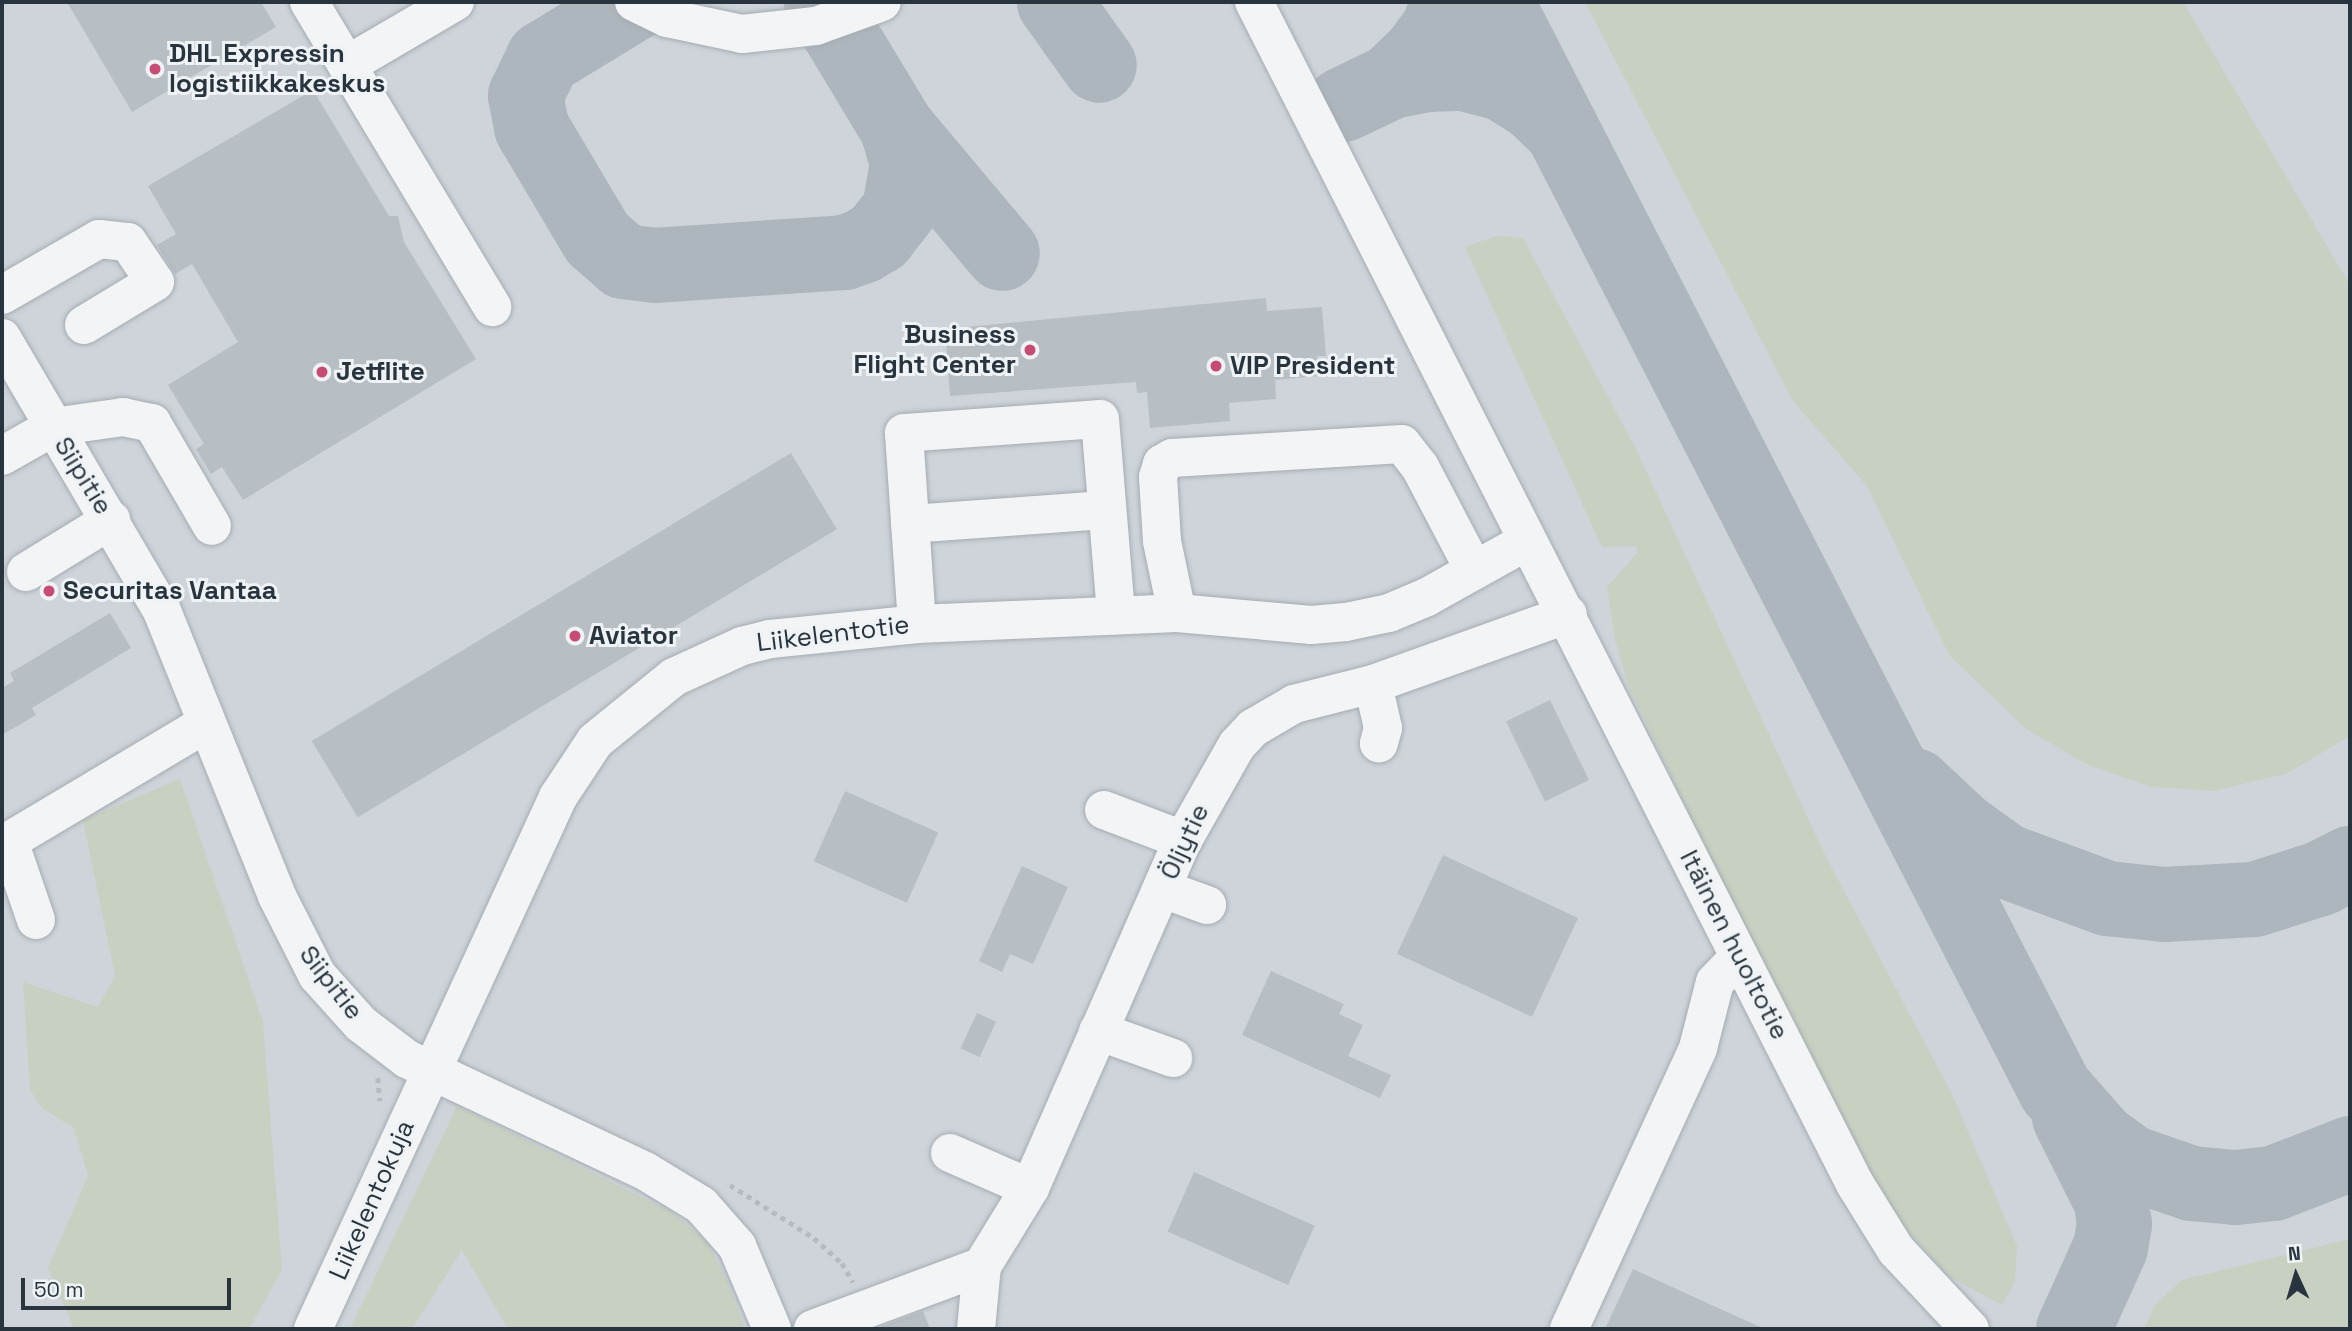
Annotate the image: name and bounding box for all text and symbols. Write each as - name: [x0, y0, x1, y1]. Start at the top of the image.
- place label: DHL Expressin logistiikkakeskus: [169, 38, 385, 100]
- marker: DHL Expressin logistiikkakeskus: [147, 61, 163, 77]
- place label: Business Flight Center: [854, 319, 1016, 380]
- marker: Business Flight Center: [1022, 342, 1038, 358]
- place label: VIP President: [1230, 350, 1395, 382]
- place label: Jetflite: [336, 356, 425, 388]
- marker: VIP President: [1208, 358, 1224, 374]
- marker: Jetflite: [314, 364, 330, 380]
- street label: Siipitie: [47, 431, 119, 521]
- place label: Securitas Vantaa: [63, 575, 277, 607]
- marker: Securitas Vantaa: [41, 583, 57, 599]
- street label: Liikelentotie: [755, 609, 911, 659]
- place label: Aviator: [589, 620, 678, 652]
- marker: Aviator: [567, 628, 583, 644]
- street label: Öljytie: [1154, 799, 1216, 885]
- street label: Itäinen huoltotie: [1673, 845, 1795, 1045]
- street label: Siipitie: [292, 940, 370, 1026]
- street label: Liikelentokuja: [323, 1115, 421, 1285]
- north arrow: [2261, 1240, 2331, 1310]
- text: N: [2287, 1241, 2302, 1266]
- scale bar: [24, 1264, 234, 1308]
- text: 50 m: [34, 1276, 84, 1303]

